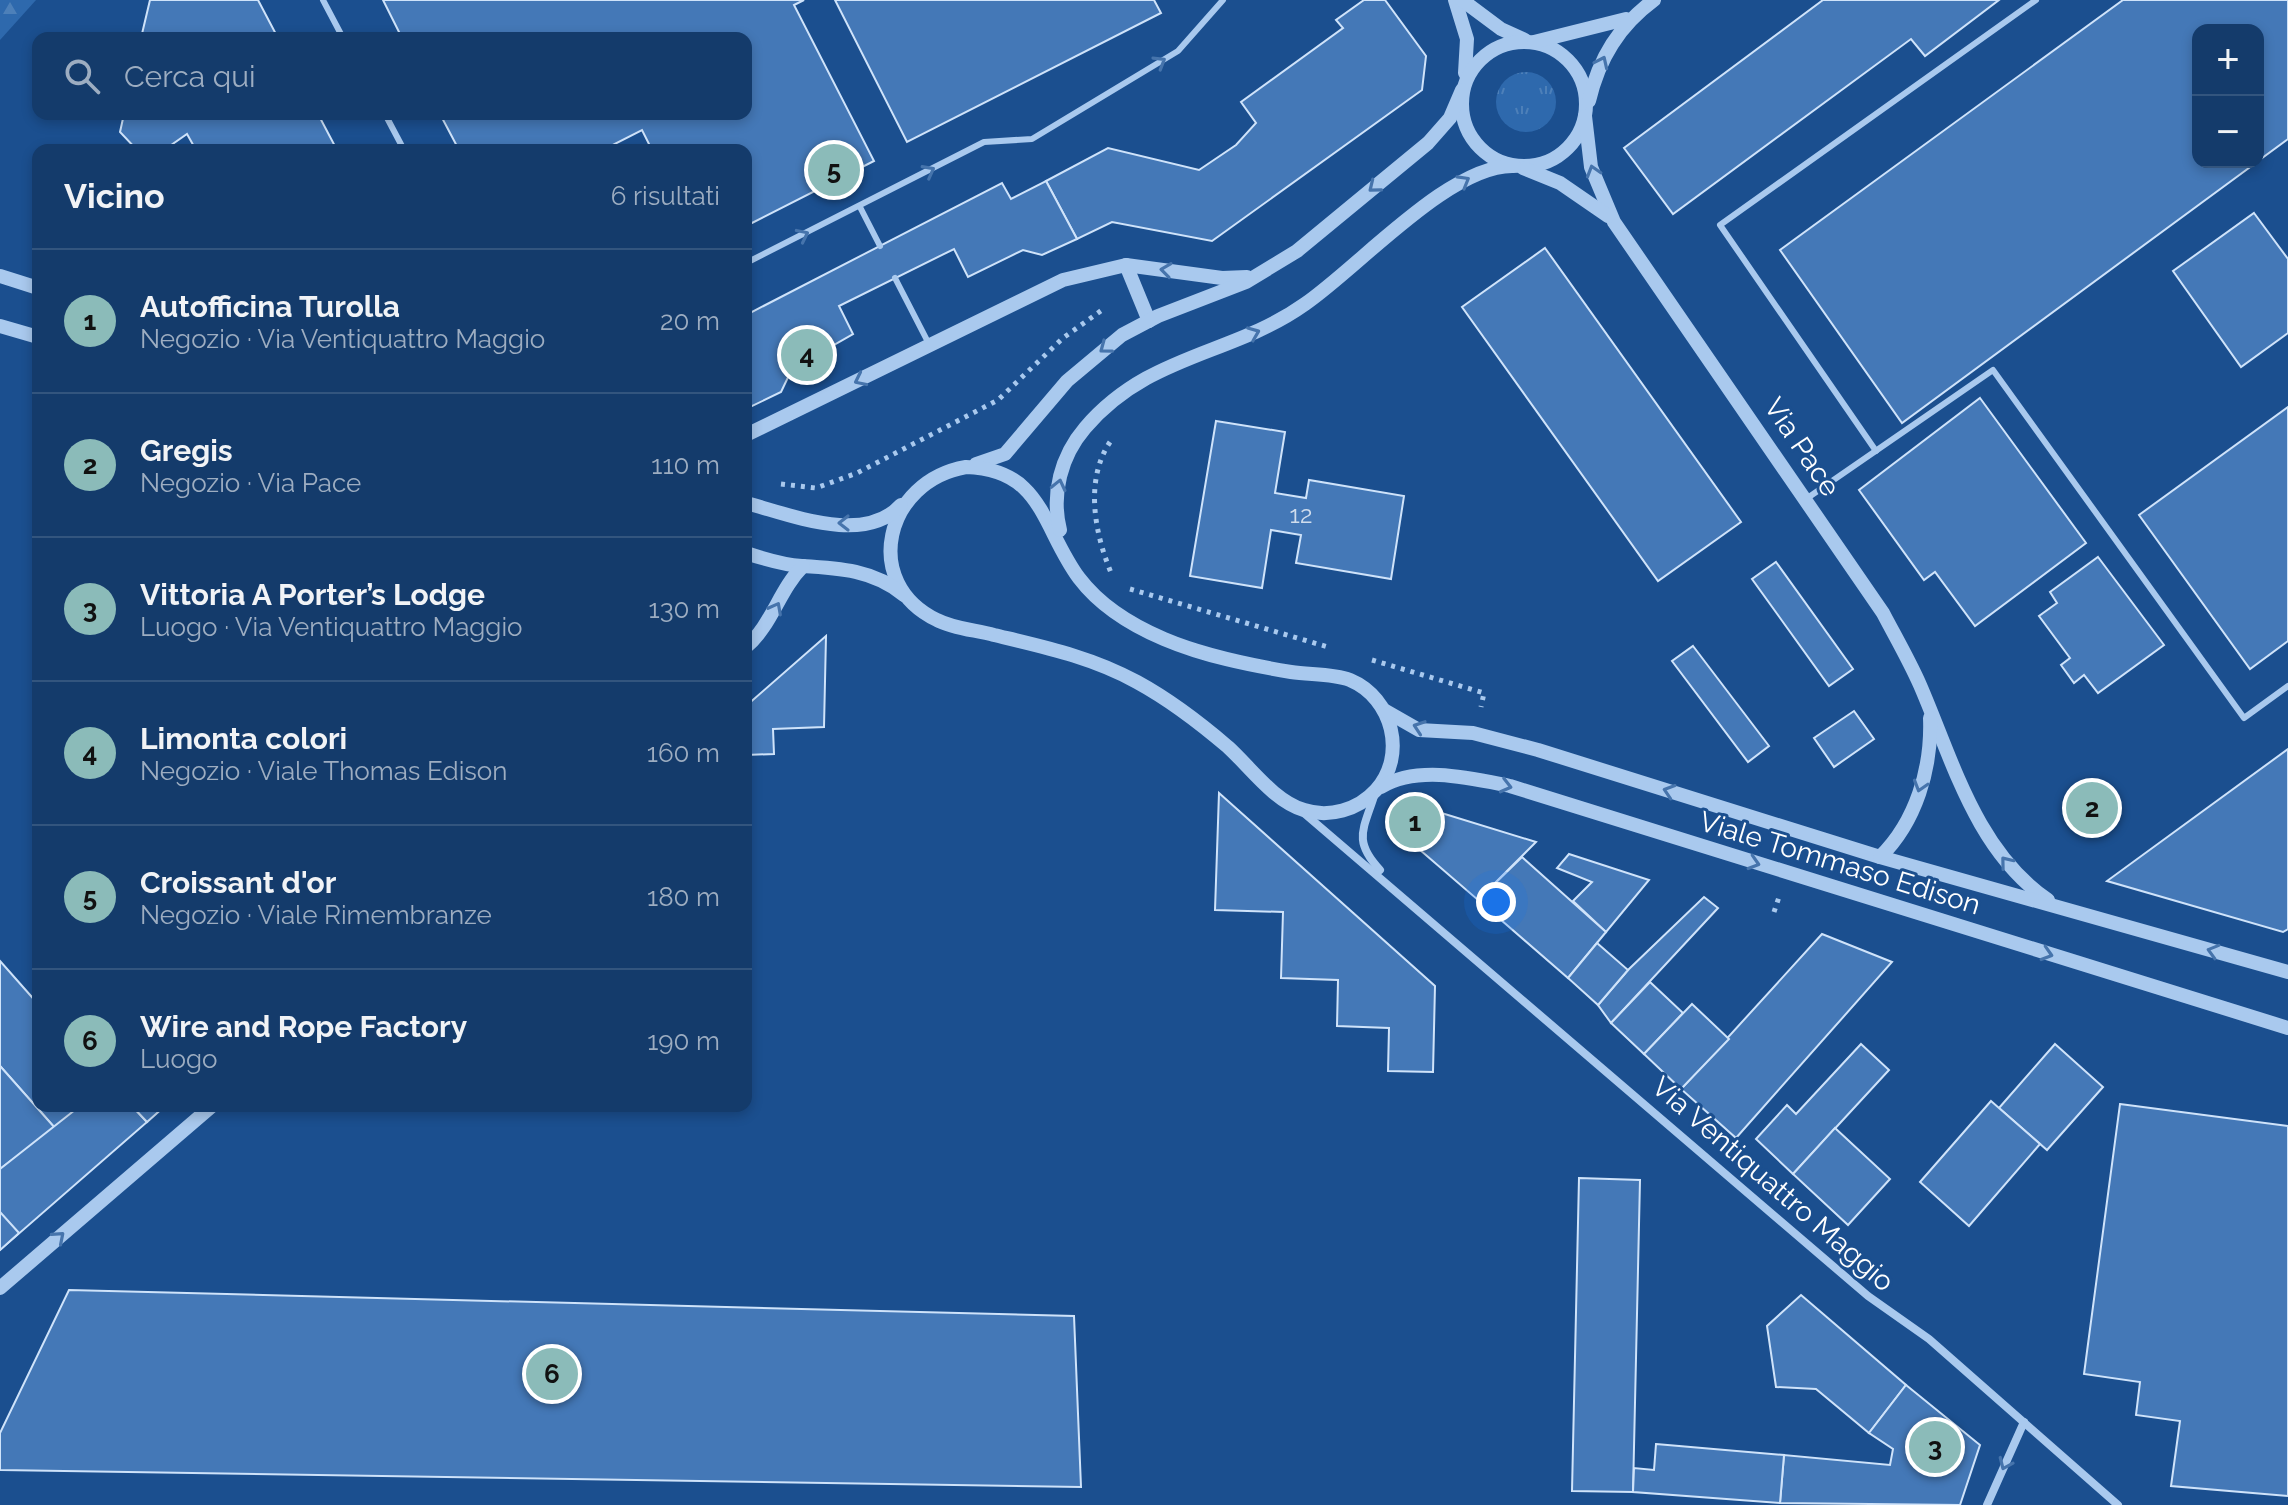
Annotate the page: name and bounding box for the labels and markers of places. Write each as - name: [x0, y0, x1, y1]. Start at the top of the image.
- pin: 5: [808, 140, 860, 200]
- pin: 4: [781, 325, 833, 385]
- pin: 2: [2066, 778, 2118, 838]
- pin: 1: [1389, 792, 1441, 852]
- pin: 6: [526, 1344, 578, 1404]
- pin: 3: [1909, 1417, 1961, 1477]

